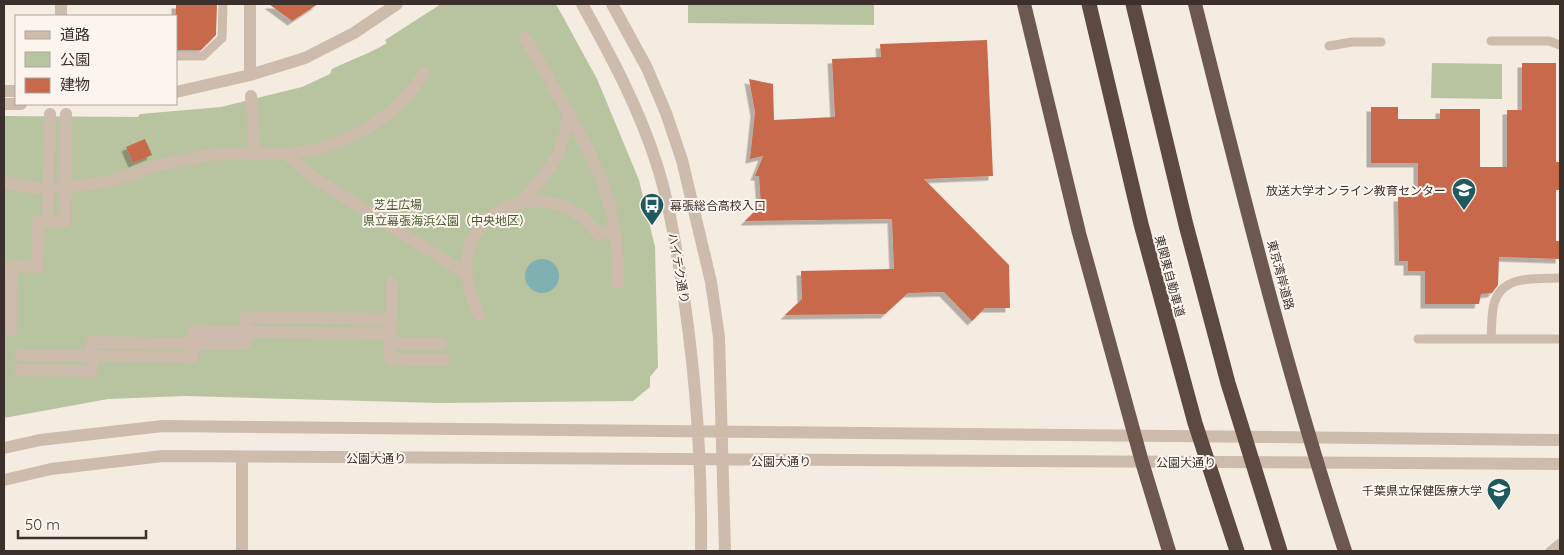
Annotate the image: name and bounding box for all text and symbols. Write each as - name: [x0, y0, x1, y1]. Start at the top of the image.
- legend: [15, 15, 178, 105]
- text: 道路: [60, 25, 90, 44]
- text: 公園: [60, 50, 90, 69]
- text: 建物: [60, 75, 90, 94]
- school or university icon: 放送大学オンライン教育センター: [1451, 177, 1477, 211]
- place label: 放送大学オンライン教育センター: [1266, 183, 1446, 198]
- bus stop icon: 幕張総合高校入口: [639, 192, 665, 226]
- park label: 芝生広場: [374, 197, 422, 212]
- place label: 幕張総合高校入口: [670, 198, 766, 213]
- park label: 県立幕張海浜公園（中央地区）: [363, 213, 531, 228]
- street label: ハイテク通り: [665, 231, 693, 305]
- street label: 東関東自動車道: [1152, 233, 1188, 319]
- street label: 東京湾岸道路: [1264, 238, 1298, 312]
- street label: 公園大通り: [346, 451, 406, 466]
- street label: 公園大通り: [751, 454, 811, 469]
- street label: 公園大通り: [1156, 455, 1216, 470]
- school or university icon: 千葉県立保健医療大学: [1486, 477, 1512, 511]
- place label: 千葉県立保健医療大学: [1362, 483, 1482, 498]
- scale bar: [18, 508, 145, 540]
- text: 50 m: [25, 515, 60, 534]

